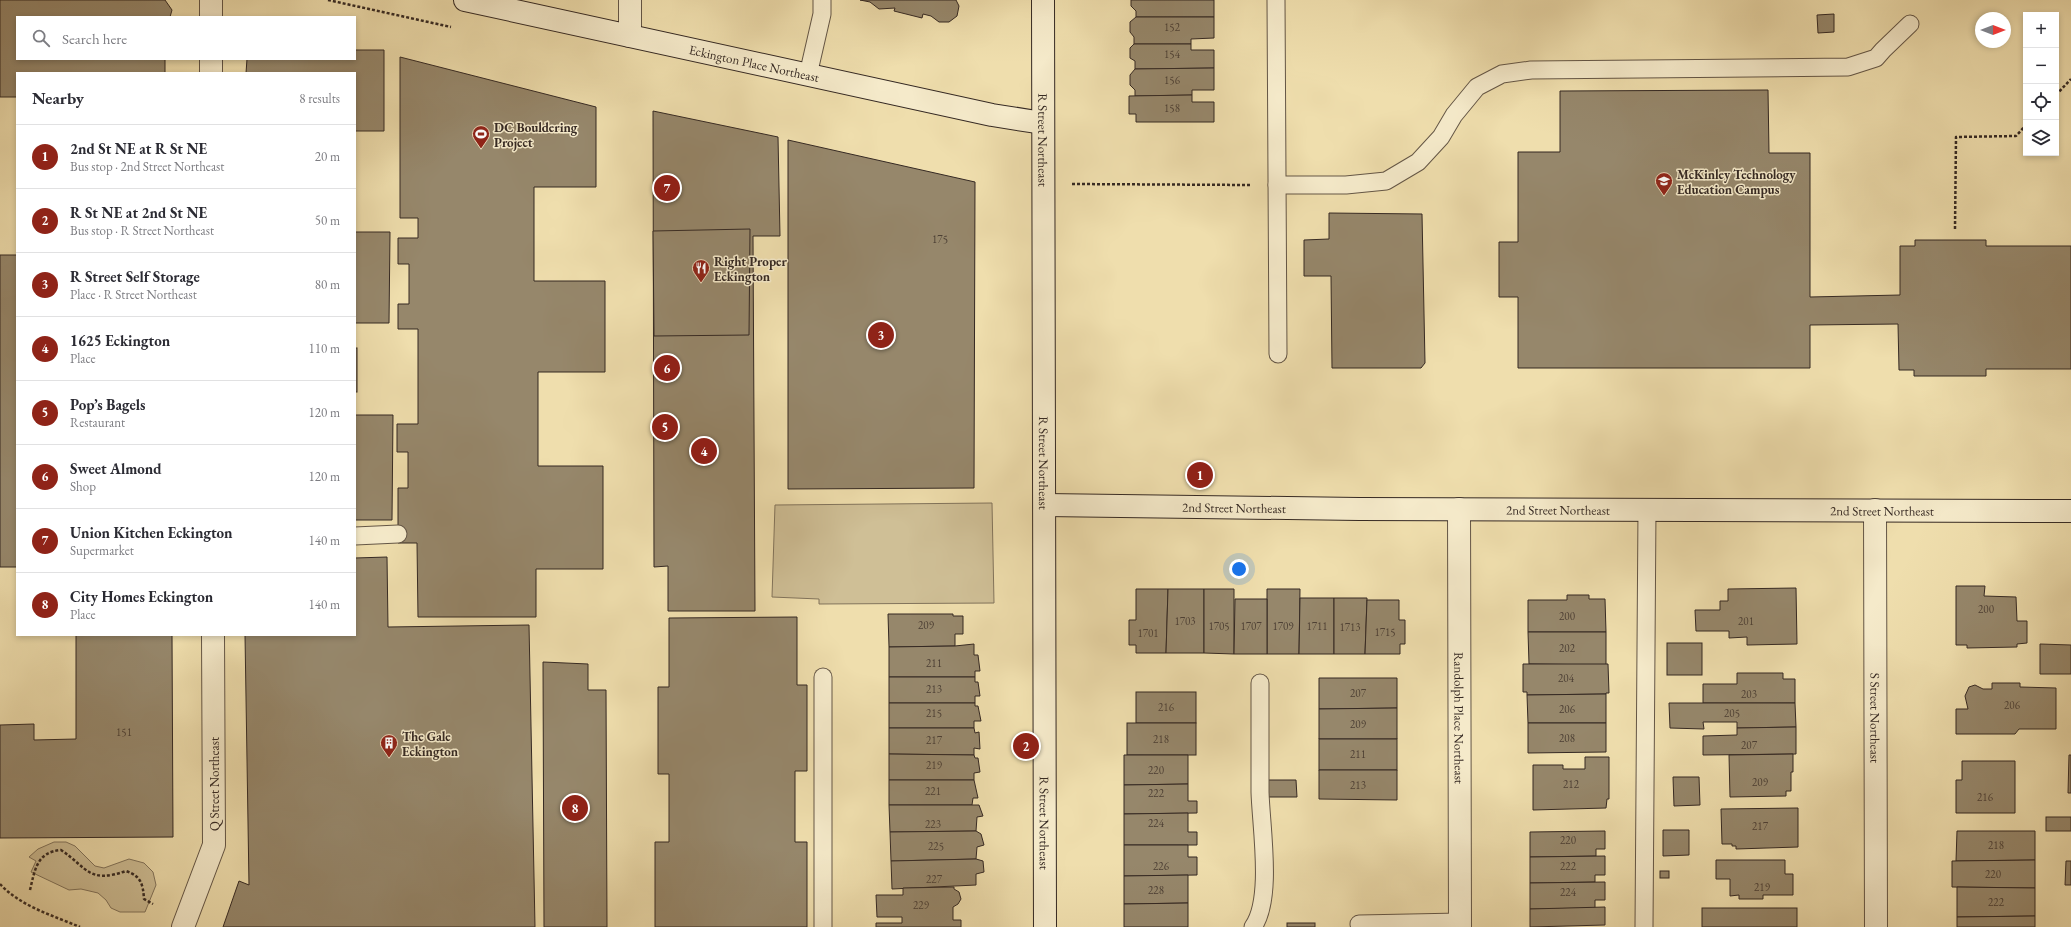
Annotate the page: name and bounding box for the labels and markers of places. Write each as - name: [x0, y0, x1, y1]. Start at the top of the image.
- place label: DC Bouldering Project: [494, 119, 578, 151]
- sports icon: DC Bouldering Project: [471, 124, 491, 149]
- place label: McKinley Technology Education Campus: [1677, 166, 1796, 198]
- school or university icon: McKinley Technology Education Campus: [1654, 171, 1674, 196]
- pin: 7: [654, 173, 680, 203]
- place label: Right Proper Eckington: [714, 253, 787, 285]
- restaurant icon: Right Proper Eckington: [691, 258, 711, 283]
- pin: 3: [868, 320, 894, 350]
- pin: 6: [654, 353, 680, 383]
- pin: 5: [652, 412, 678, 442]
- pin: 4: [691, 436, 717, 466]
- pin: 1: [1187, 460, 1213, 490]
- place label: The Gale Eckington: [402, 728, 459, 760]
- pin: 2: [1013, 731, 1039, 761]
- building icon: The Gale Eckington: [379, 733, 399, 758]
- pin: 8: [562, 793, 588, 823]

